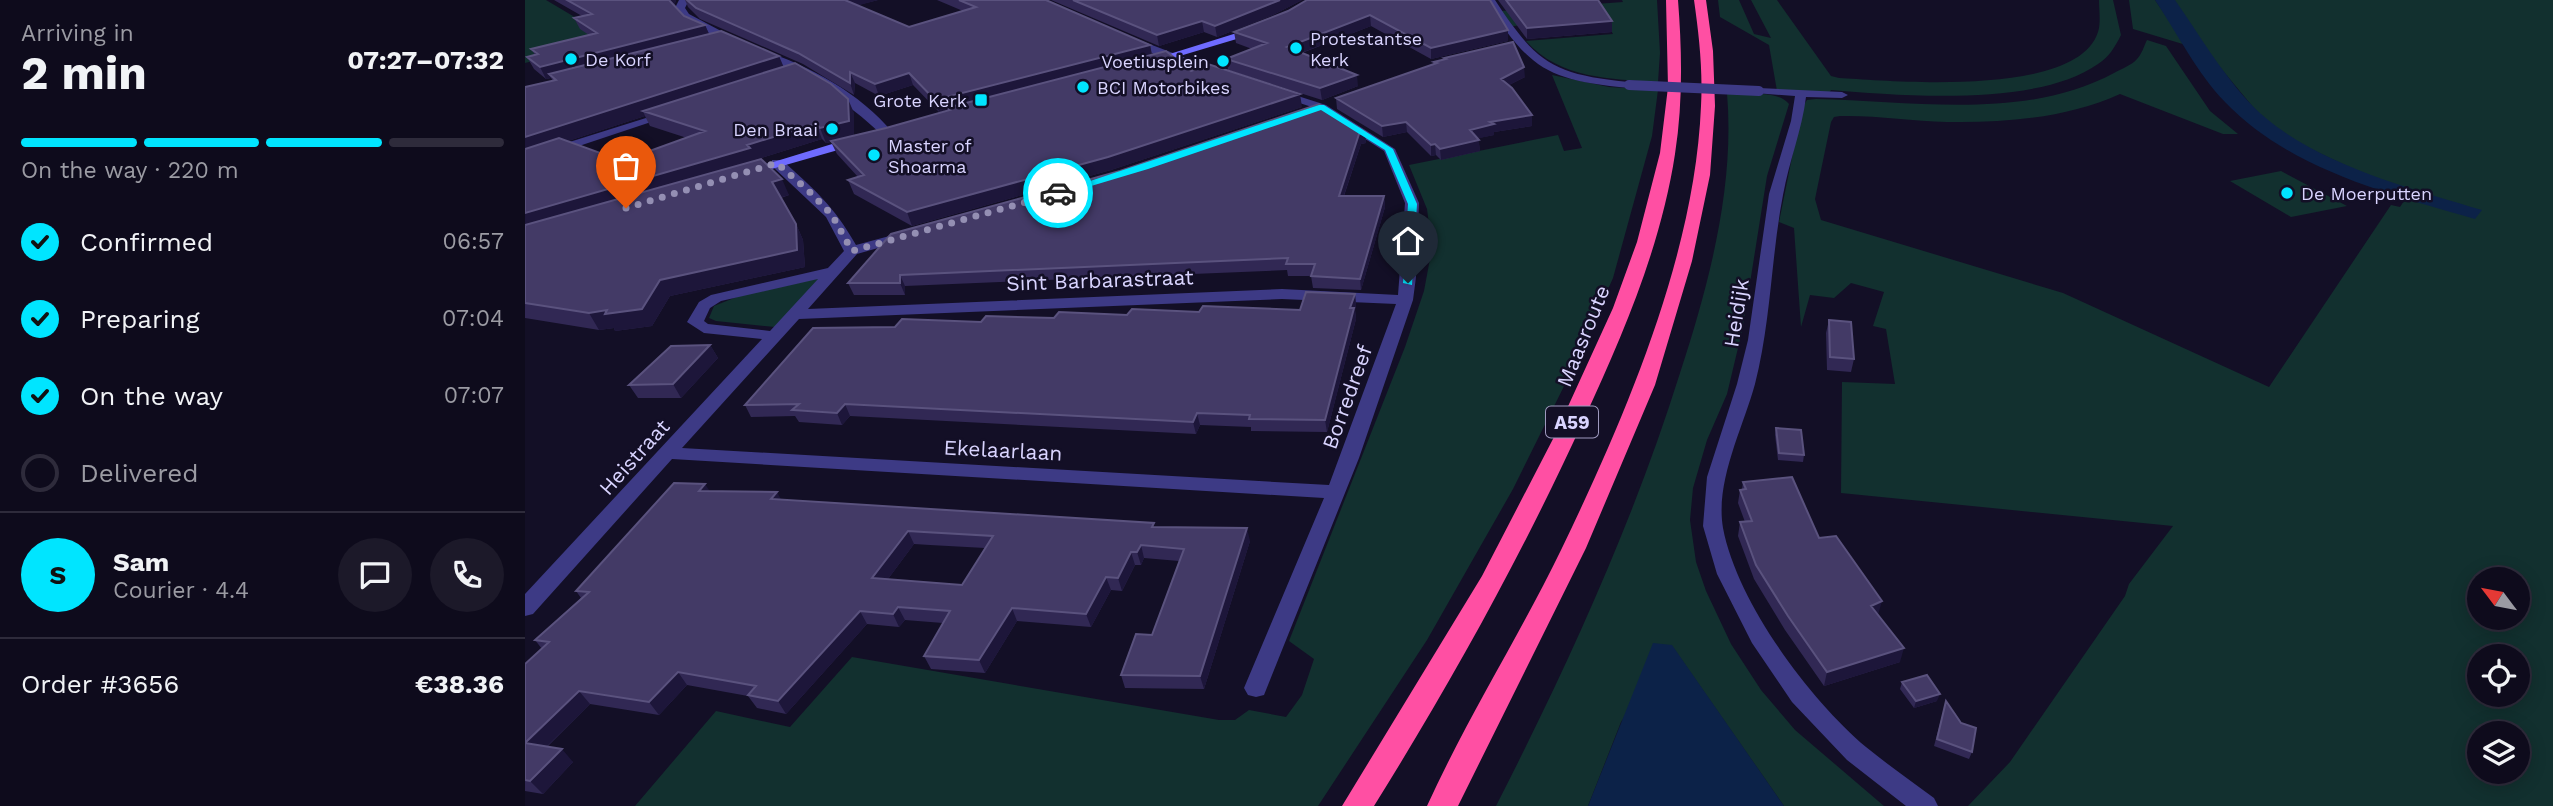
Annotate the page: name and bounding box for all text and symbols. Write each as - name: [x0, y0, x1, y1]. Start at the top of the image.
- text: Arriving in: [21, 20, 134, 47]
- place label: Protestantse Kerk: [1310, 28, 1422, 70]
- marker: Protestantse Kerk: [1288, 40, 1304, 56]
- text: 07:27–07:32: [347, 45, 504, 75]
- text: 2 min: [21, 46, 147, 100]
- place label: De Korf: [585, 49, 651, 70]
- marker: De Korf: [563, 51, 579, 67]
- place label: Voetiusplein: [1101, 51, 1209, 72]
- marker: Voetiusplein: [1215, 53, 1231, 69]
- place label: BCI Motorbikes: [1097, 77, 1230, 98]
- marker: BCI Motorbikes: [1075, 79, 1091, 95]
- place label: Grote Kerk: [873, 90, 967, 111]
- marker: Grote Kerk: [973, 92, 989, 108]
- place label: Den Braai: [733, 119, 818, 140]
- marker: Den Braai: [824, 121, 840, 137]
- place label: Master of Shoarma: [888, 135, 972, 177]
- pin: [596, 136, 656, 208]
- icon: bag: [607, 147, 645, 185]
- marker: Master of Shoarma: [866, 147, 882, 163]
- text: On the way · 220 m: [21, 157, 239, 184]
- courier: [1023, 158, 1093, 228]
- icon: car: [1039, 174, 1077, 212]
- place label: De Moerputten: [2301, 183, 2432, 204]
- marker: De Moerputten: [2279, 185, 2295, 201]
- pin: [1378, 211, 1438, 283]
- icon: home: [1389, 222, 1427, 260]
- icon: check: [21, 223, 59, 261]
- text: Confirmed: [80, 227, 213, 257]
- text: 06:57: [443, 228, 504, 255]
- street label: Sint Barbarastraat: [1006, 264, 1194, 296]
- street label: Heidijk: [1718, 277, 1754, 349]
- street label: Maasroute: [1551, 282, 1615, 390]
- icon: check: [21, 300, 59, 338]
- text: Preparing: [80, 304, 200, 334]
- text: 07:04: [442, 305, 504, 332]
- street label: Borredreef: [1317, 342, 1377, 452]
- icon: check: [21, 377, 59, 415]
- text: On the way: [80, 381, 223, 411]
- text: 07:07: [444, 382, 504, 409]
- road number: A59: [1546, 406, 1598, 438]
- street label: Heistraat: [594, 414, 675, 500]
- street label: Ekelaarlaan: [943, 434, 1063, 466]
- text: Delivered: [80, 458, 199, 488]
- button: chat: [338, 538, 412, 612]
- button: phone: [430, 538, 504, 612]
- text: Sam: [113, 547, 169, 577]
- text: S: [50, 560, 66, 590]
- north arrow: [2467, 567, 2531, 630]
- map controls: [2467, 567, 2530, 784]
- text: Courier · 4.4: [113, 577, 249, 604]
- button: locate: [2467, 644, 2530, 707]
- text: Order #3656: [21, 669, 179, 699]
- text: €38.36: [415, 669, 504, 699]
- button: layers: [2467, 721, 2530, 784]

